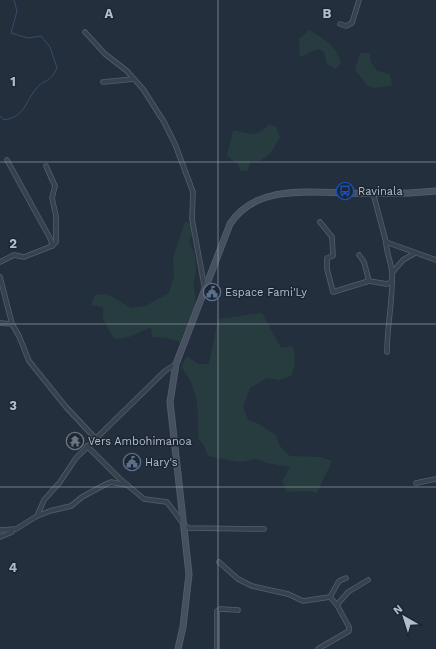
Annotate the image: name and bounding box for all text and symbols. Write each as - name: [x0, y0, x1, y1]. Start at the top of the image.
- text: A: [105, 6, 114, 21]
- text: B: [323, 6, 332, 21]
- text: 1: [10, 74, 16, 89]
- bus stop icon: Ravinala: [335, 181, 355, 201]
- place label: Ravinala: [358, 185, 403, 198]
- text: 2: [9, 236, 17, 251]
- public building icon: Espace Fami'Ly: [202, 282, 222, 302]
- place label: Espace Fami'Ly: [225, 286, 307, 299]
- text: 3: [9, 398, 17, 413]
- temple icon: Vers Ambohimanoa: [65, 431, 85, 451]
- place label: Vers Ambohimanoa: [88, 435, 192, 448]
- public building icon: Hary's: [122, 452, 142, 472]
- place label: Hary's: [145, 456, 178, 469]
- text: 4: [9, 560, 18, 575]
- north arrow: [384, 597, 424, 637]
- text: N: [391, 602, 405, 617]

